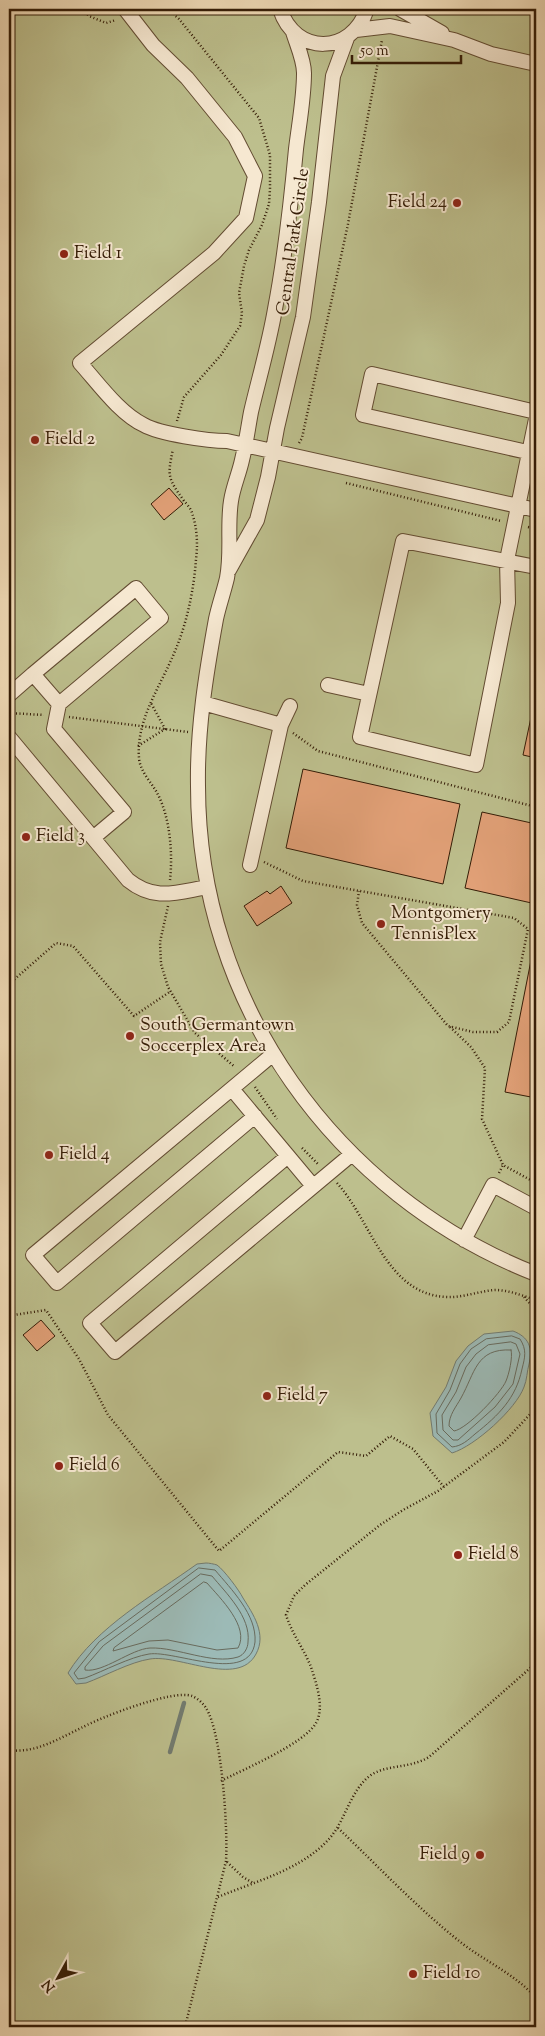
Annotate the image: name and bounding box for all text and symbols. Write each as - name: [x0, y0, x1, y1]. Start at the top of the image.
- scale bar: [352, 32, 461, 64]
- text: 50 m: [359, 41, 389, 62]
- street label: Central Park Circle: [271, 167, 317, 317]
- place label: Field 24: [388, 190, 447, 216]
- marker: Field 24: [451, 197, 463, 209]
- place label: Field 1: [74, 241, 122, 267]
- marker: Field 1: [58, 248, 70, 260]
- place label: Field 2: [45, 427, 96, 453]
- marker: Field 2: [29, 434, 41, 446]
- place label: Field 3: [36, 824, 85, 850]
- marker: Field 3: [20, 831, 32, 843]
- place label: Montgomery TennisPlex: [391, 901, 491, 948]
- marker: Montgomery TennisPlex: [375, 918, 387, 930]
- place label: South Germantown Soccerplex Area: [140, 1013, 295, 1060]
- marker: South Germantown Soccerplex Area: [124, 1030, 136, 1042]
- place label: Field 4: [59, 1142, 110, 1168]
- marker: Field 4: [43, 1149, 55, 1161]
- place label: Field 7: [277, 1383, 328, 1409]
- marker: Field 7: [261, 1390, 273, 1402]
- place label: Field 6: [69, 1453, 120, 1479]
- marker: Field 6: [53, 1460, 65, 1472]
- place label: Field 8: [468, 1542, 519, 1568]
- marker: Field 8: [452, 1549, 464, 1561]
- place label: Field 9: [419, 1842, 470, 1868]
- marker: Field 9: [474, 1849, 486, 1861]
- north arrow: [32, 1954, 82, 2004]
- place label: Field 10: [423, 1961, 480, 1987]
- marker: Field 10: [407, 1968, 419, 1980]
- text: N: [38, 1974, 61, 1996]

